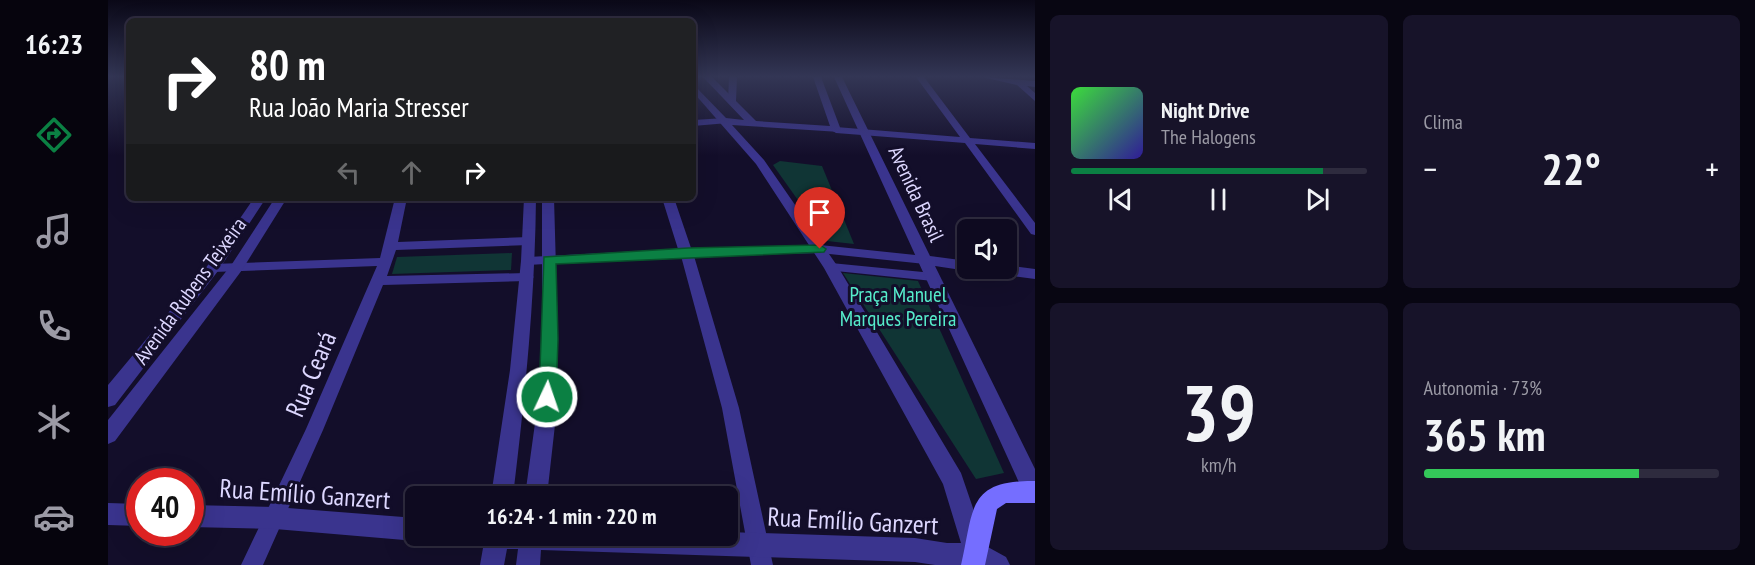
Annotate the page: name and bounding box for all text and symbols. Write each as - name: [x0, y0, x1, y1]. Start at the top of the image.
- text: 16:23: [25, 27, 83, 61]
- text: 80 m: [249, 37, 326, 92]
- icon: right: [150, 42, 228, 120]
- text: Rua João Maria Stresser: [249, 90, 469, 124]
- text: Night Drive: [1161, 96, 1250, 124]
- text: Clima: [1424, 109, 1463, 135]
- icon: directions: [33, 114, 75, 156]
- text: The Halogens: [1161, 124, 1256, 150]
- text: 22°: [1542, 139, 1601, 197]
- street label: Avenida Brasil: [883, 142, 950, 246]
- text: −: [1424, 147, 1437, 190]
- text: +: [1705, 147, 1719, 190]
- icon: left: [332, 156, 365, 189]
- icon: ahead: [395, 156, 428, 189]
- icon: right: [458, 156, 491, 189]
- icon: previous: [1104, 183, 1137, 216]
- icon: pause: [1202, 183, 1235, 216]
- icon: next: [1301, 183, 1334, 216]
- pin: [794, 187, 845, 249]
- icon: arrive: [803, 196, 836, 229]
- icon: music: [33, 210, 75, 252]
- street label: Avenida Rubens Teixeira: [127, 212, 252, 369]
- map controls: [957, 219, 1017, 279]
- button: sound: [957, 219, 1017, 279]
- park label: Praça Manuel Marques Pereira: [840, 281, 956, 332]
- icon: phone: [33, 305, 75, 347]
- street label: Rua Ceará: [278, 326, 343, 421]
- text: 39: [1181, 362, 1256, 463]
- position arrow: [515, 365, 579, 429]
- text: Autonomia · 73%: [1424, 375, 1542, 401]
- icon: climate: [33, 401, 75, 443]
- text: 365 km: [1424, 405, 1546, 463]
- text: km/h: [1201, 452, 1236, 478]
- speed limit sign: 40: [126, 468, 204, 546]
- street label: Rua Emílio Ganzert: [219, 471, 392, 516]
- icon: car: [33, 496, 75, 538]
- street label: Rua Emílio Ganzert: [767, 500, 939, 541]
- text: 16:24 · 1 min · 220 m: [486, 502, 657, 530]

